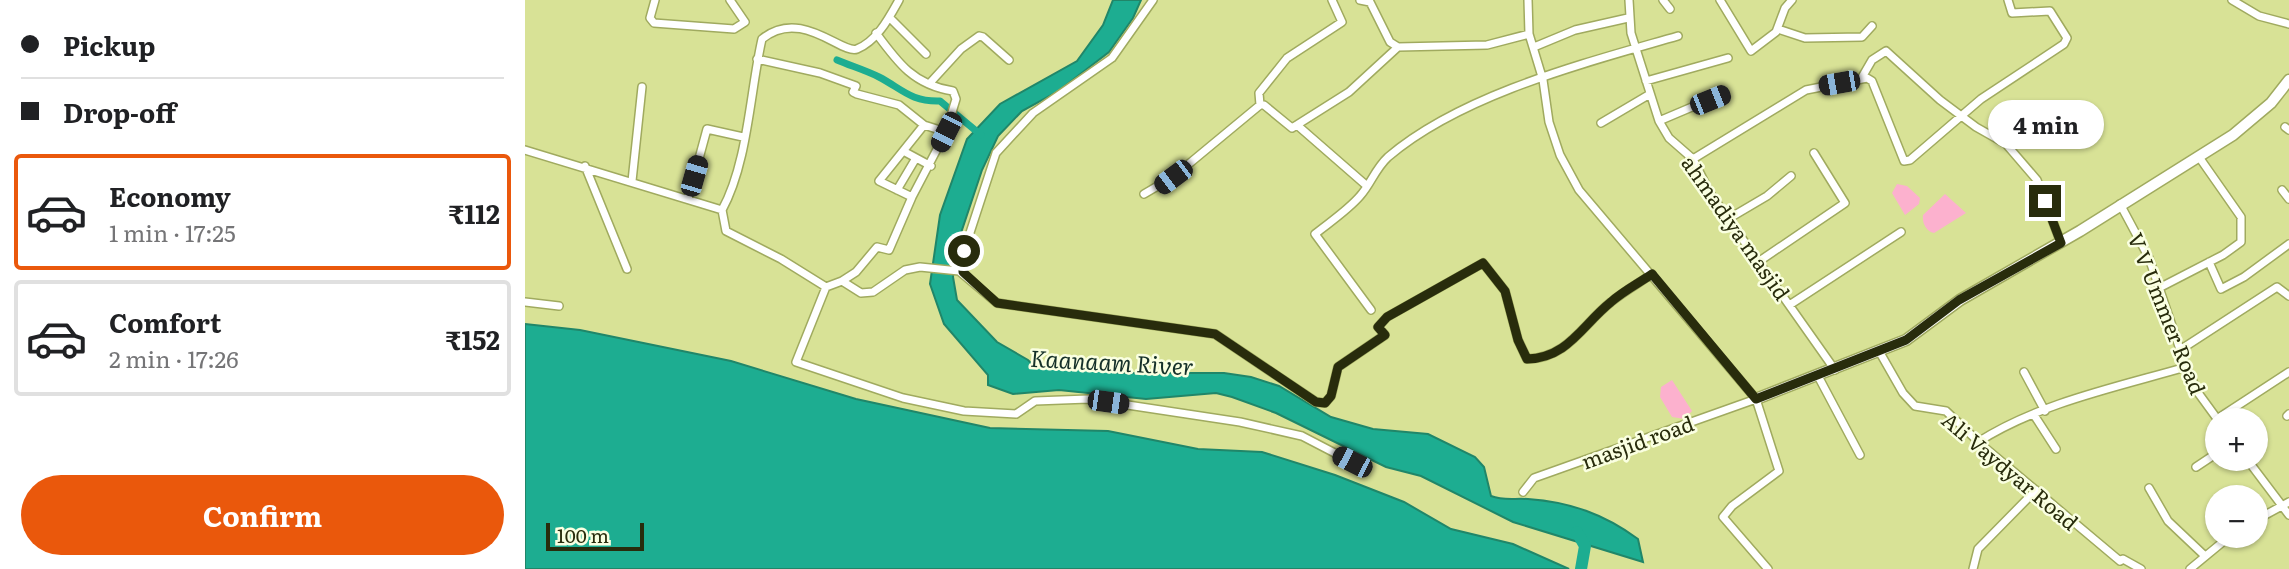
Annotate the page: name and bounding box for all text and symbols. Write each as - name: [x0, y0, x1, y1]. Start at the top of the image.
- text: Pickup: [63, 25, 155, 64]
- car: [1817, 69, 1862, 97]
- car: [1687, 82, 1734, 118]
- text: Drop-off: [63, 92, 176, 131]
- callout: 4 min: [1987, 100, 2103, 148]
- text: 4 min: [2013, 107, 2079, 141]
- car: [928, 109, 965, 155]
- street label: ahmadiya masjid: [1675, 148, 1799, 306]
- car: [679, 153, 710, 199]
- car: [1150, 156, 1197, 198]
- text: Economy: [109, 176, 231, 215]
- icon: car: [25, 181, 88, 244]
- route end: [2029, 185, 2061, 217]
- text: ₹112: [449, 193, 500, 232]
- text: 1 min · 17:25: [109, 215, 236, 249]
- street label: V V Ummer Road: [2121, 227, 2215, 399]
- route start: [948, 235, 980, 267]
- text: Comfort: [109, 302, 221, 341]
- icon: car: [25, 307, 88, 370]
- text: ₹152: [445, 319, 500, 358]
- water label: Kaanaam River: [1029, 340, 1195, 382]
- text: 2 min · 17:26: [109, 341, 239, 375]
- car: [1086, 389, 1131, 415]
- street label: Ali Vaydyar Road: [1936, 404, 2086, 537]
- street label: masjid road: [1576, 406, 1698, 476]
- map controls: [2205, 408, 2268, 548]
- button: +: [2205, 408, 2268, 471]
- car: [1329, 443, 1376, 481]
- button: Confirm: [21, 475, 504, 555]
- button: −: [2205, 485, 2268, 548]
- scale bar: [546, 520, 644, 552]
- text: 100 m: [557, 521, 609, 549]

